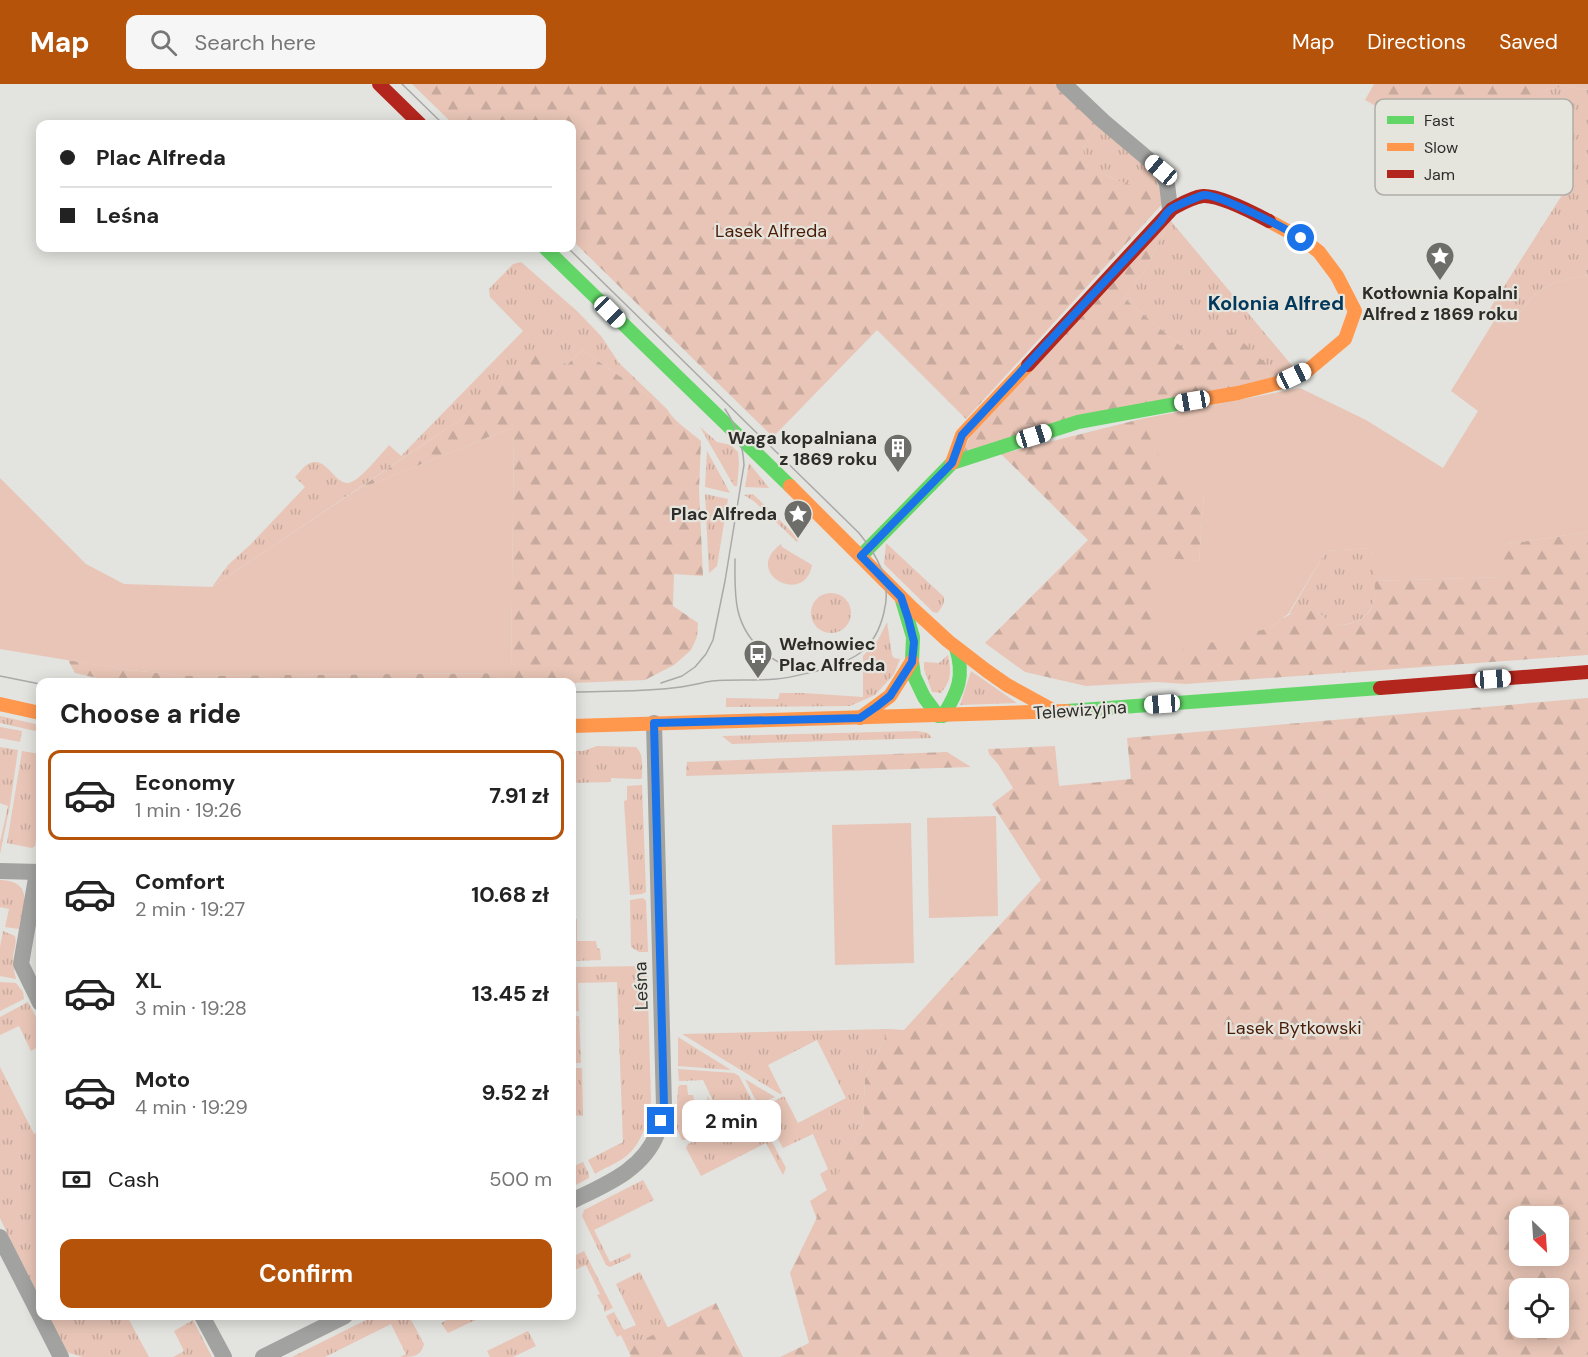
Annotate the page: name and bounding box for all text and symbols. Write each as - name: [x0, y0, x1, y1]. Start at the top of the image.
- search box: [126, 15, 546, 69]
- text: Map: [30, 24, 90, 61]
- icon: search: [147, 26, 180, 59]
- text: Search here: [195, 28, 316, 57]
- text: Map: [1292, 28, 1334, 56]
- text: Directions: [1367, 28, 1466, 56]
- text: Saved: [1499, 28, 1558, 56]
- legend: [1375, 99, 1573, 195]
- text: Fast: [1424, 110, 1455, 131]
- text: Slow: [1424, 137, 1458, 158]
- text: Plac Alfreda: [96, 143, 226, 172]
- car: [1141, 152, 1181, 188]
- text: Jam: [1424, 164, 1455, 185]
- text: Leśna: [96, 201, 159, 230]
- park label: Lasek Alfreda: [715, 219, 827, 243]
- route start: [1287, 224, 1314, 251]
- place icon: Kotłownia Kopalni Alfred z 1869 roku: [1424, 240, 1456, 282]
- place label: Kotłownia Kopalni Alfred z 1869 roku: [1362, 281, 1518, 326]
- district label: Kolonia Alfred: [1208, 290, 1344, 316]
- car: [591, 293, 629, 331]
- car: [1274, 360, 1314, 392]
- car: [1173, 389, 1211, 413]
- car: [1014, 422, 1054, 450]
- place label: Waga kopalniana z 1869 roku: [728, 426, 877, 471]
- building icon: Waga kopalniana z 1869 roku: [882, 432, 914, 474]
- place icon: Plac Alfreda: [782, 498, 814, 540]
- place label: Plac Alfreda: [671, 502, 777, 526]
- place label: Wełnowiec Plac Alfreda: [779, 632, 885, 677]
- bus stop icon: Wełnowiec Plac Alfreda: [742, 638, 774, 680]
- car: [1474, 669, 1512, 689]
- car: [1143, 694, 1181, 714]
- street label: Telewizyjna: [1033, 695, 1127, 725]
- text: Choose a ride: [60, 696, 241, 731]
- icon: car: [63, 768, 117, 822]
- text: Economy: [135, 768, 235, 797]
- text: 7.91 zł: [489, 781, 549, 810]
- text: 1 min · 19:26: [135, 797, 242, 823]
- icon: car: [63, 867, 117, 921]
- text: Comfort: [135, 867, 225, 896]
- text: 10.68 zł: [471, 880, 549, 909]
- text: 2 min · 19:27: [135, 896, 245, 922]
- street label: Leśna: [628, 961, 654, 1011]
- icon: car: [63, 966, 117, 1020]
- text: XL: [135, 966, 162, 995]
- text: 13.45 zł: [472, 979, 549, 1008]
- text: 3 min · 19:28: [135, 995, 247, 1021]
- park label: Lasek Bytkowski: [1226, 1016, 1362, 1040]
- icon: car: [63, 1065, 117, 1119]
- text: Moto: [135, 1065, 190, 1094]
- text: 9.52 zł: [481, 1078, 549, 1107]
- text: 4 min · 19:29: [135, 1094, 248, 1120]
- callout: 2 min: [682, 1100, 781, 1142]
- route end: [647, 1107, 674, 1134]
- text: 2 min: [705, 1108, 758, 1134]
- icon: cash: [60, 1163, 93, 1196]
- text: Cash: [108, 1165, 159, 1194]
- text: 500 m: [489, 1166, 552, 1192]
- north arrow: [1509, 1206, 1569, 1266]
- map controls: [1509, 1206, 1569, 1338]
- button: Confirm: [60, 1239, 552, 1308]
- button: locate: [1509, 1278, 1569, 1338]

